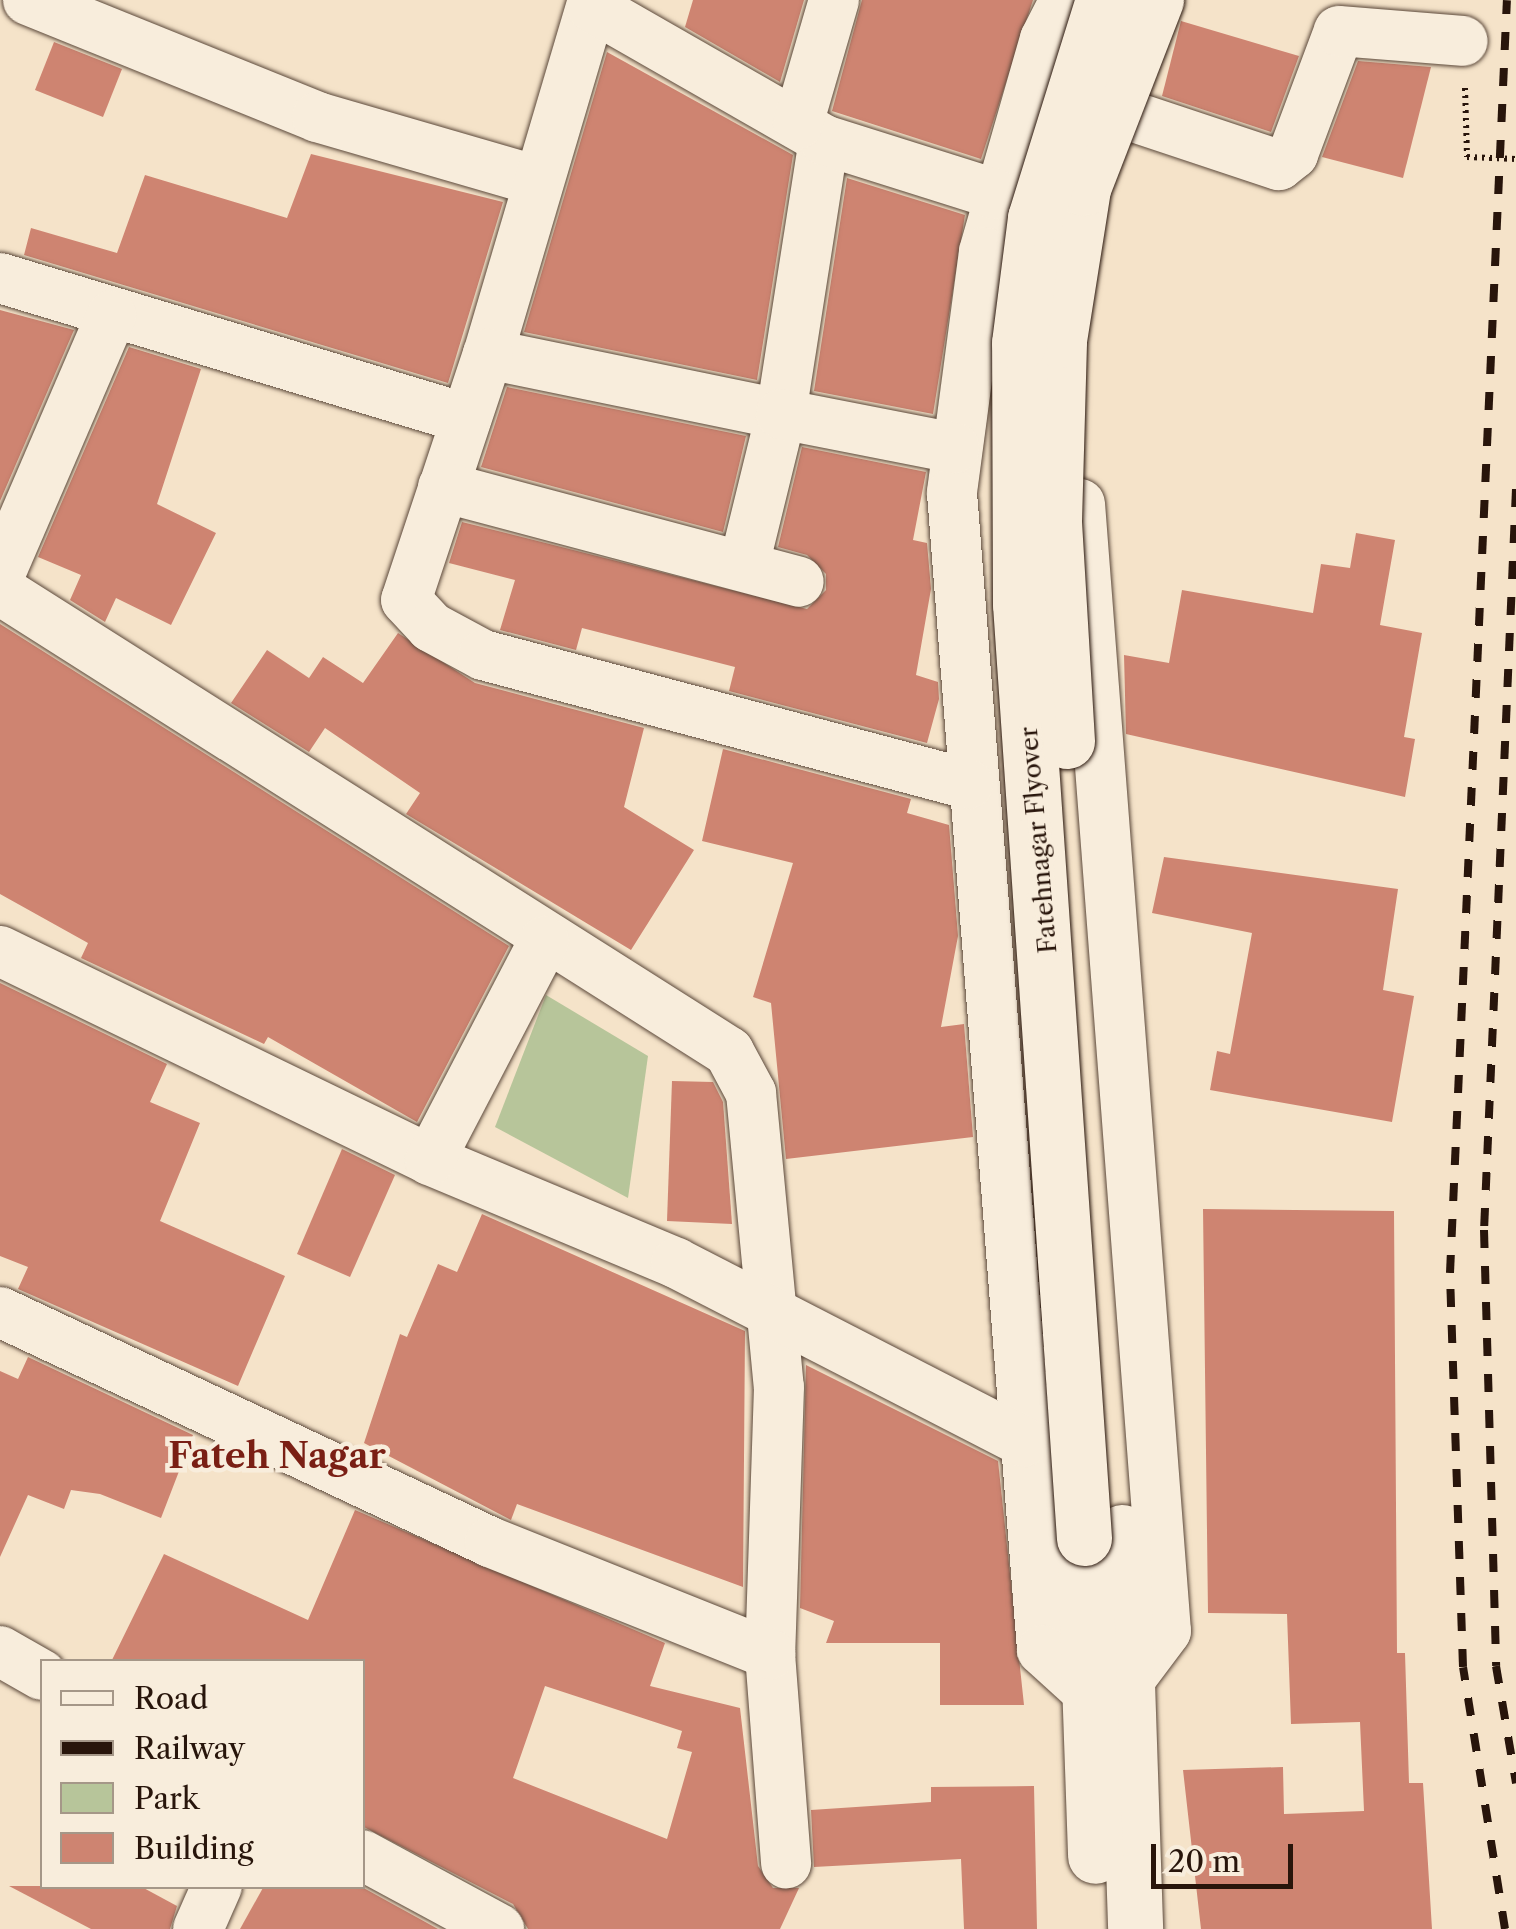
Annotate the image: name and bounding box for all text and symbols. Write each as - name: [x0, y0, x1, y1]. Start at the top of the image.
- street label: Fatehnagar Flyover: [1014, 725, 1064, 955]
- district label: Fateh Nagar: [168, 1435, 386, 1477]
- legend: [40, 1659, 365, 1889]
- text: Road: [134, 1680, 208, 1717]
- text: Railway: [134, 1730, 245, 1767]
- text: Park: [134, 1780, 199, 1817]
- scale bar: [1156, 1824, 1298, 1886]
- text: Building: [134, 1830, 254, 1867]
- text: 20 m: [1168, 1843, 1240, 1880]

